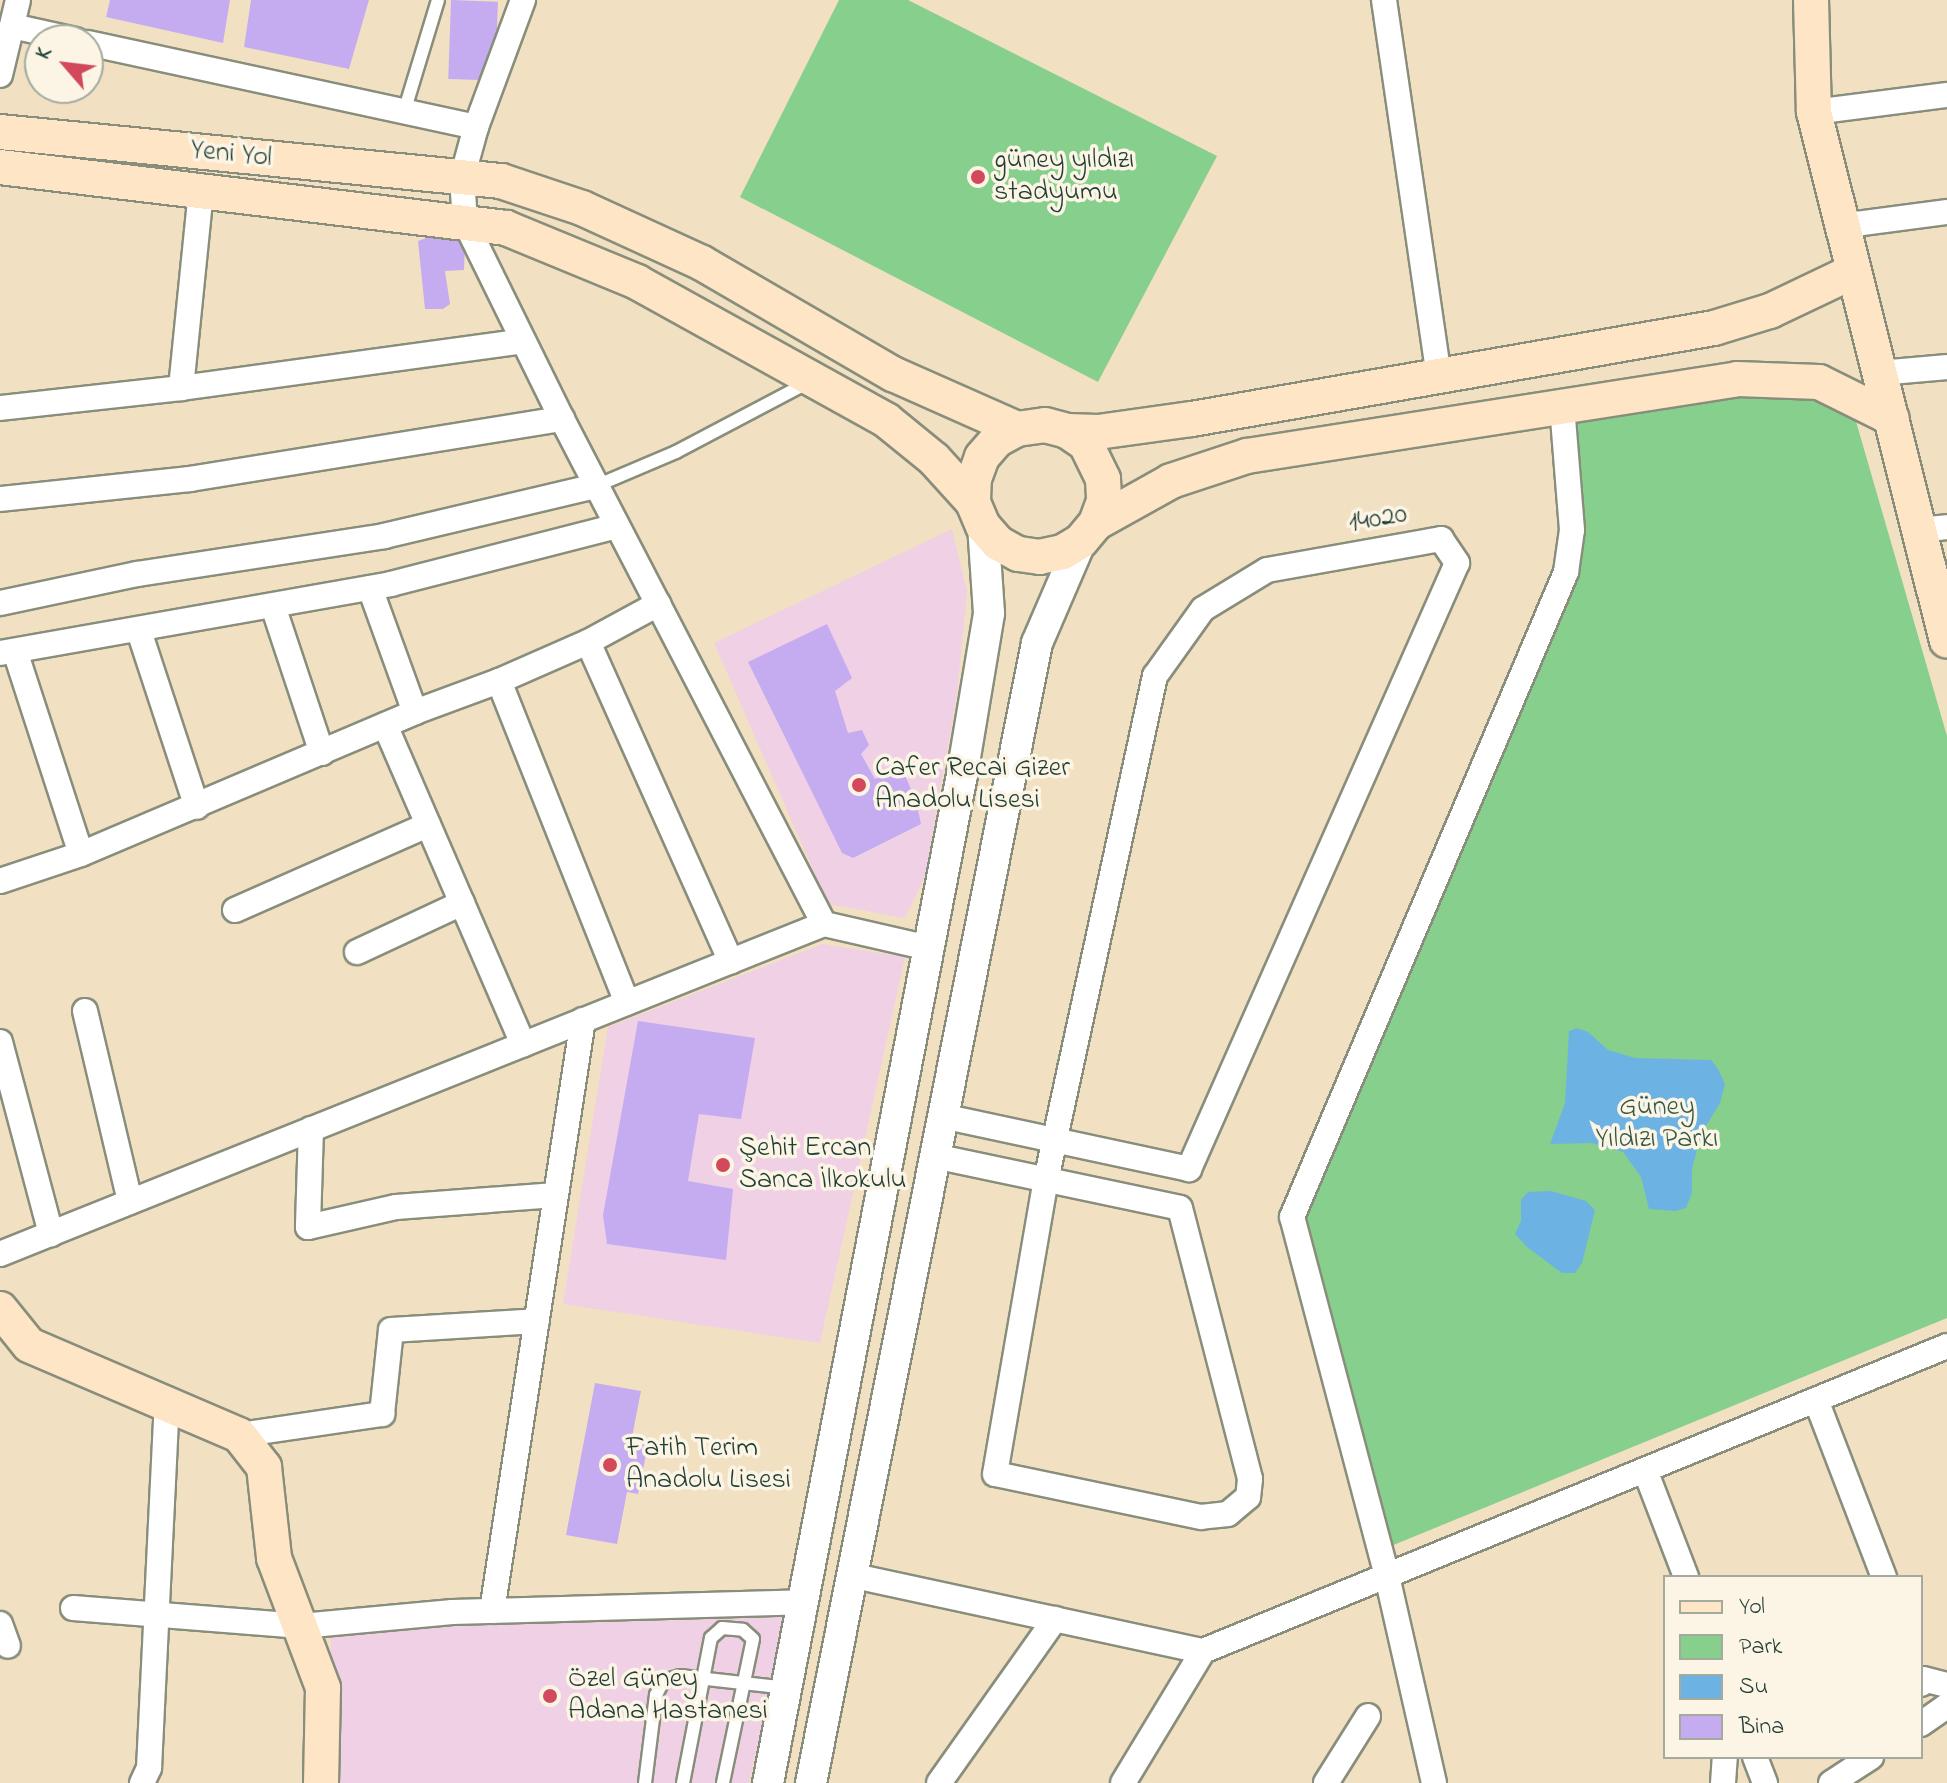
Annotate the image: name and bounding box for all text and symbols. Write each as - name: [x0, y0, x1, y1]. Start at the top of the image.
- north arrow: [24, 24, 104, 104]
- text: K: [28, 41, 61, 66]
- street label: Yeni Yol: [189, 134, 273, 176]
- place label: güney yıldızı stadyumu: [994, 144, 1134, 210]
- marker: güney yıldızı stadyumu: [969, 168, 987, 186]
- street label: 14020: [1346, 498, 1410, 542]
- place label: Cafer Recai Gizer Anadolu Lisesi: [875, 752, 1070, 818]
- marker: Cafer Recai Gizer Anadolu Lisesi: [850, 776, 868, 794]
- park label: Güney Yıldızı Parkı: [1596, 1091, 1718, 1157]
- place label: Şehit Ercan Sanca İlkokulu: [739, 1132, 907, 1198]
- marker: Şehit Ercan Sanca İlkokulu: [714, 1156, 732, 1174]
- place label: Fatih Terim Anadolu Lisesi: [626, 1432, 791, 1498]
- marker: Fatih Terim Anadolu Lisesi: [601, 1456, 619, 1474]
- legend: [1663, 1575, 1923, 1759]
- text: Yol: [1739, 1590, 1765, 1625]
- text: Park: [1739, 1630, 1782, 1665]
- place label: Özel Güney Adana Hastanesi: [568, 1663, 768, 1729]
- text: Su: [1739, 1670, 1768, 1705]
- marker: Özel Güney Adana Hastanesi: [539, 1685, 561, 1707]
- text: Bina: [1739, 1710, 1784, 1745]

